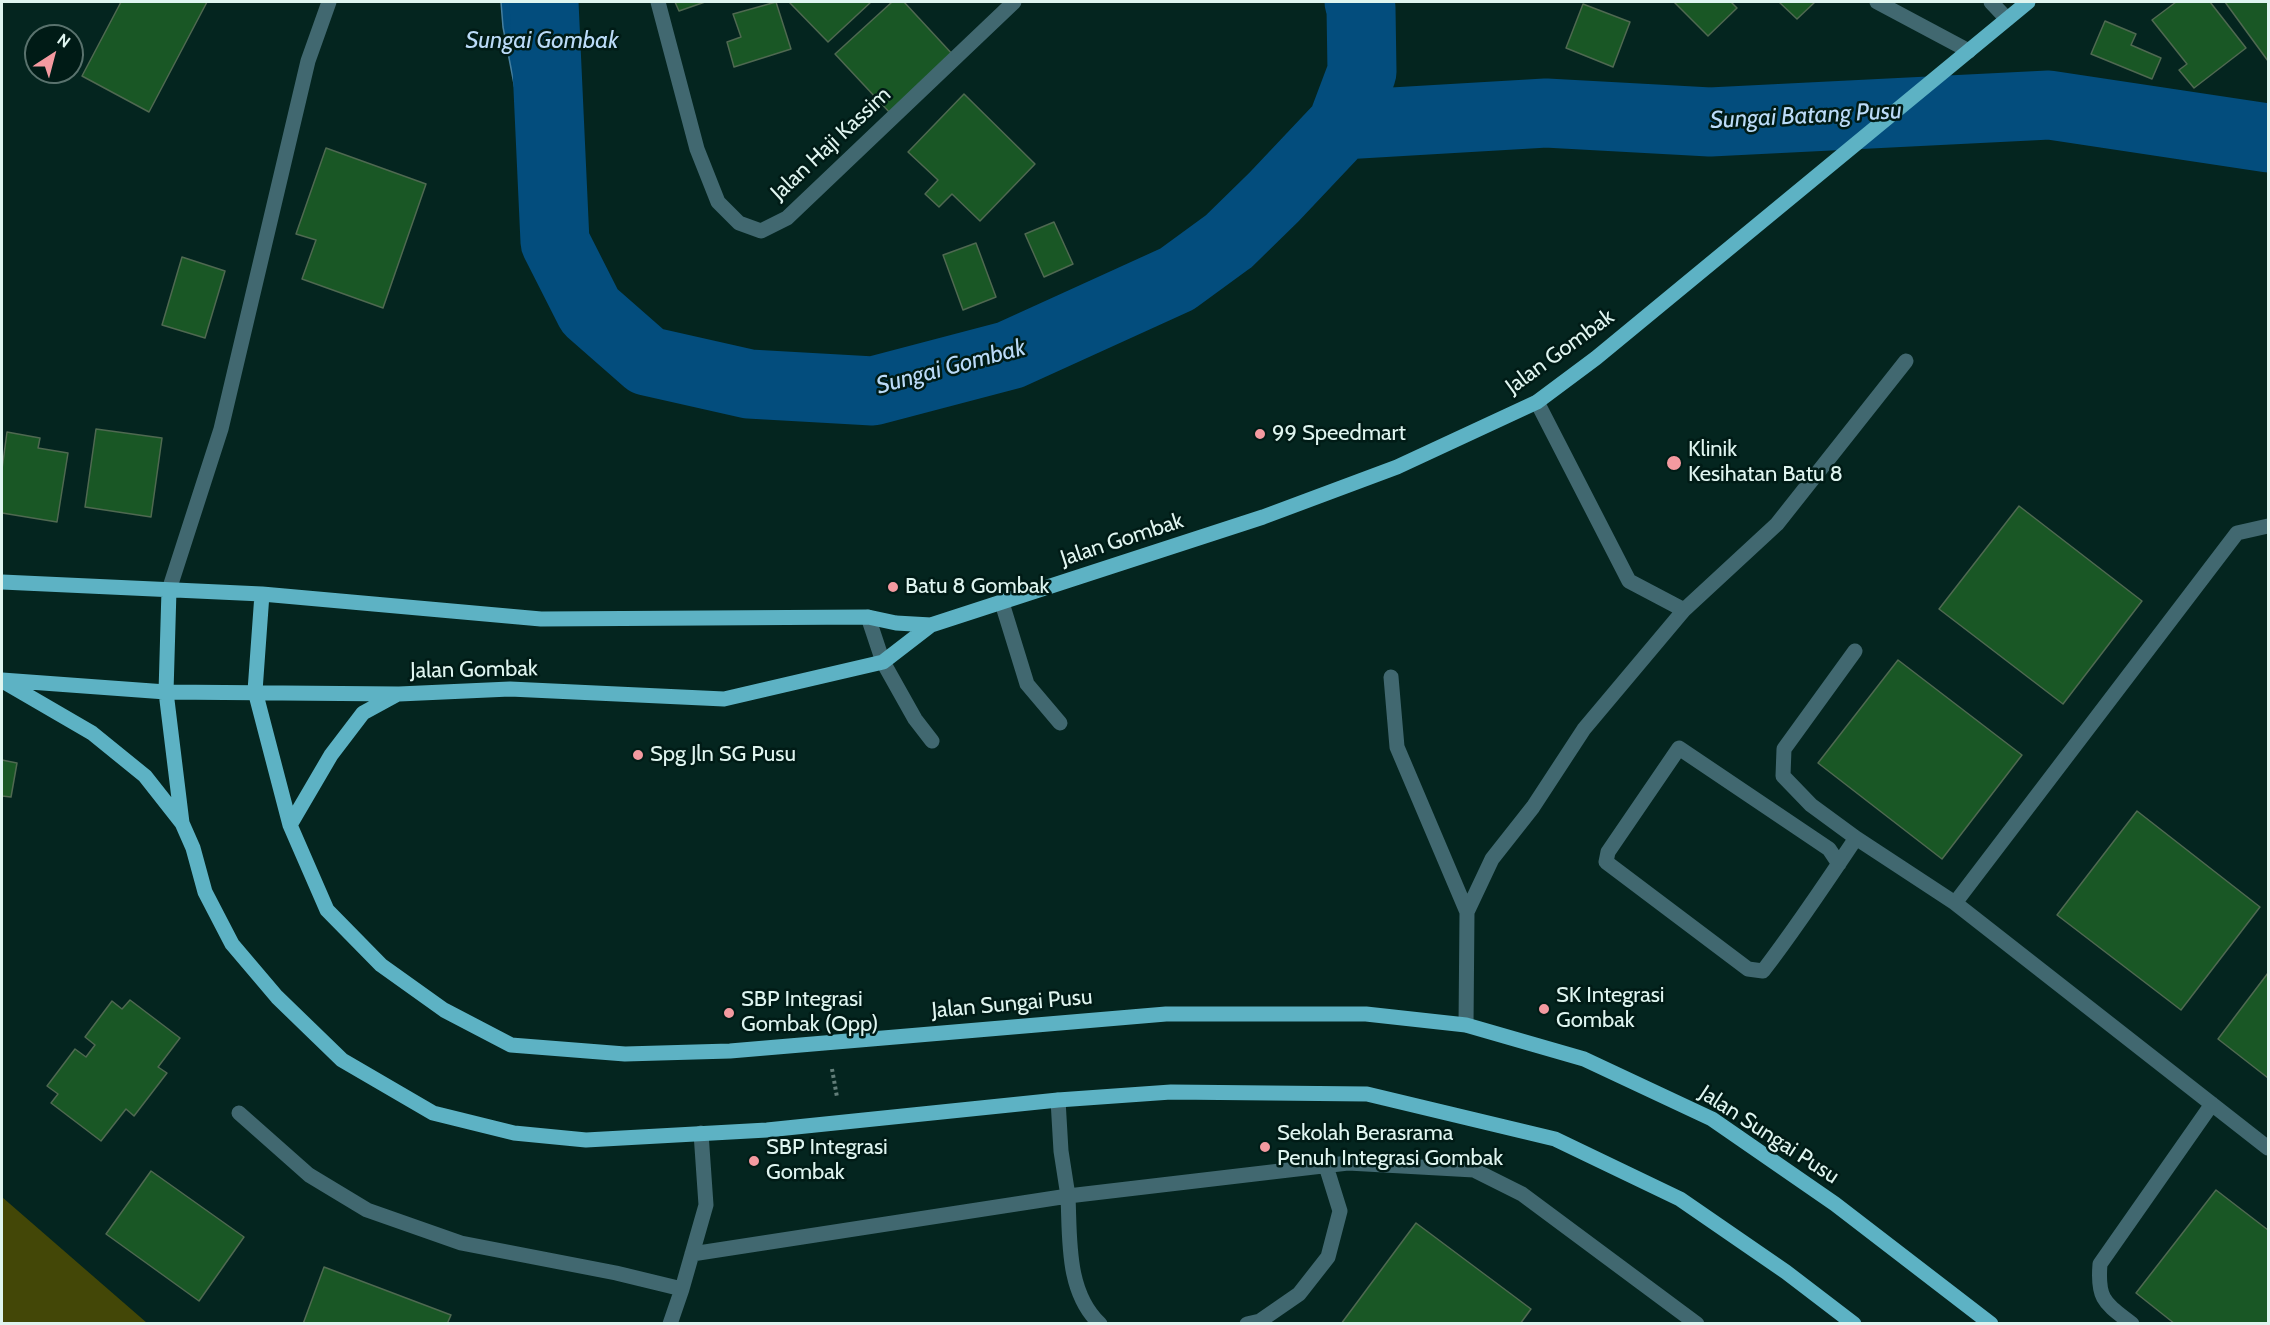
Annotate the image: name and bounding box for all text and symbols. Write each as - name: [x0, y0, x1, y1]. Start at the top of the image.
- north arrow: [24, 24, 84, 84]
- water label: Sungai Gombak: [465, 27, 619, 55]
- text: N: [54, 30, 74, 52]
- street label: Jalan Haji Kassim: [766, 82, 896, 206]
- water label: Sungai Batang Pusu: [1709, 97, 1903, 135]
- street label: Jalan Gombak: [1501, 304, 1619, 400]
- water label: Sungai Gombak: [873, 333, 1029, 401]
- place label: 99 Speedmart: [1272, 421, 1406, 447]
- marker: 99 Speedmart: [1253, 427, 1267, 441]
- place label: Klinik Kesihatan Batu 8: [1688, 437, 1843, 488]
- marker: Klinik Kesihatan Batu 8: [1665, 454, 1683, 472]
- street label: Jalan Gombak: [1057, 508, 1187, 572]
- place label: Batu 8 Gombak: [905, 574, 1049, 600]
- marker: Batu 8 Gombak: [886, 580, 900, 594]
- street label: Jalan Gombak: [410, 656, 538, 684]
- place label: Spg Jln SG Pusu: [650, 742, 796, 768]
- marker: Spg Jln SG Pusu: [631, 748, 645, 762]
- place label: SK Integrasi Gombak: [1556, 983, 1664, 1034]
- street label: Jalan Sungai Pusu: [931, 984, 1093, 1024]
- place label: SBP Integrasi Gombak (Opp): [741, 987, 878, 1038]
- marker: SK Integrasi Gombak: [1537, 1002, 1551, 1016]
- marker: SBP Integrasi Gombak (Opp): [722, 1006, 736, 1020]
- street label: Jalan Sungai Pusu: [1694, 1080, 1844, 1190]
- place label: Sekolah Berasrama Penuh Integrasi Gombak: [1277, 1121, 1503, 1172]
- place label: SBP Integrasi Gombak: [766, 1135, 888, 1186]
- marker: Sekolah Berasrama Penuh Integrasi Gombak: [1258, 1140, 1272, 1154]
- marker: SBP Integrasi Gombak: [747, 1154, 761, 1168]

